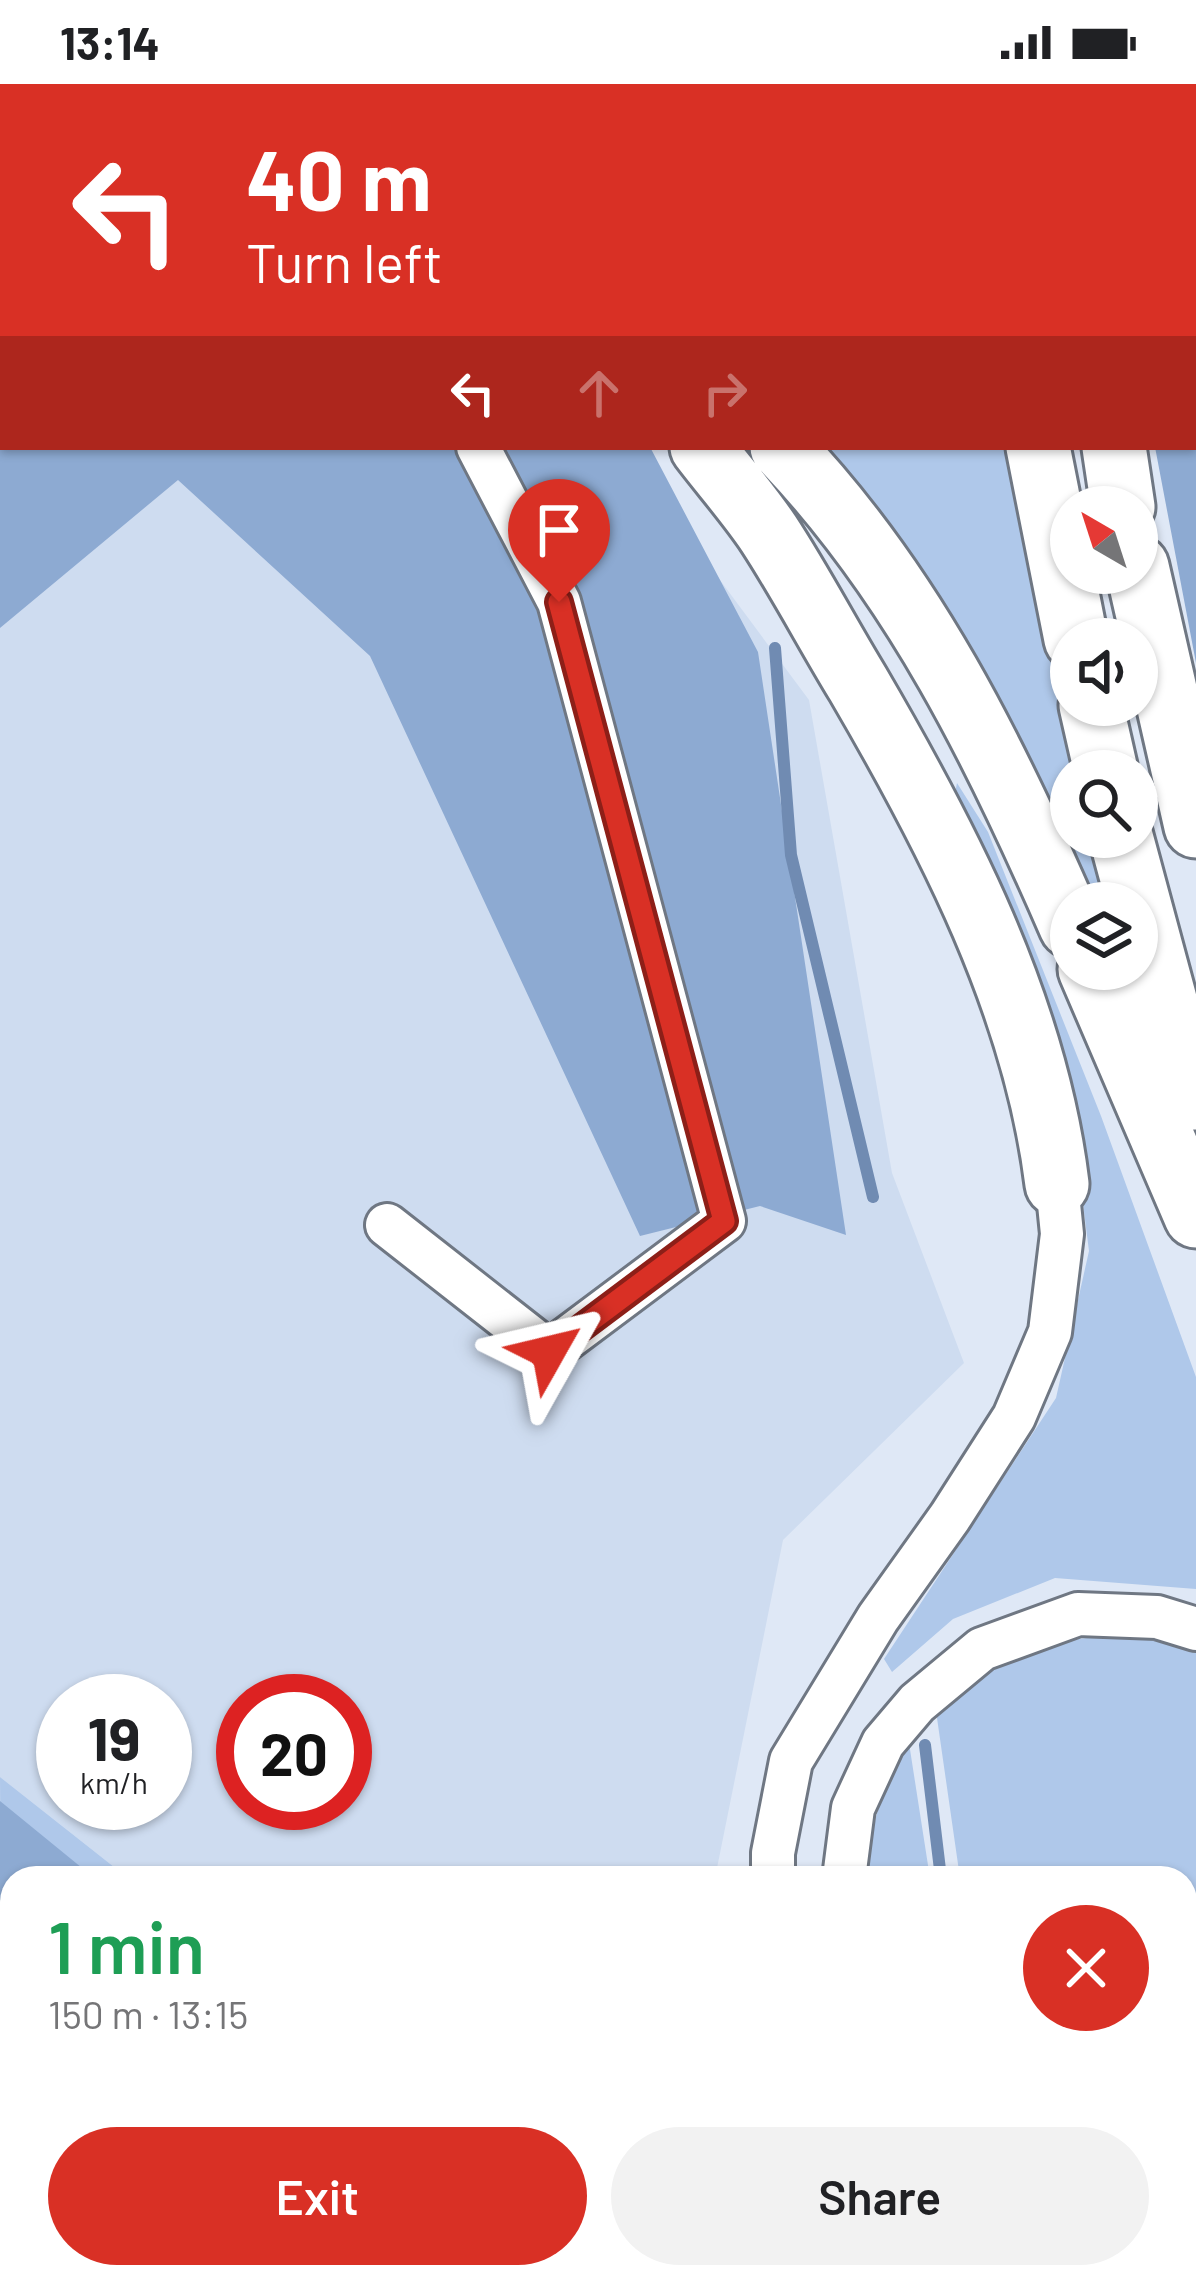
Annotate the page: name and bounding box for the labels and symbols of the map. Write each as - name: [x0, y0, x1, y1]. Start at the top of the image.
- pin: [508, 479, 610, 602]
- north arrow: [1050, 486, 1158, 594]
- position arrow: [486, 1289, 612, 1415]
- speed limit sign: 20: [216, 1674, 372, 1830]

